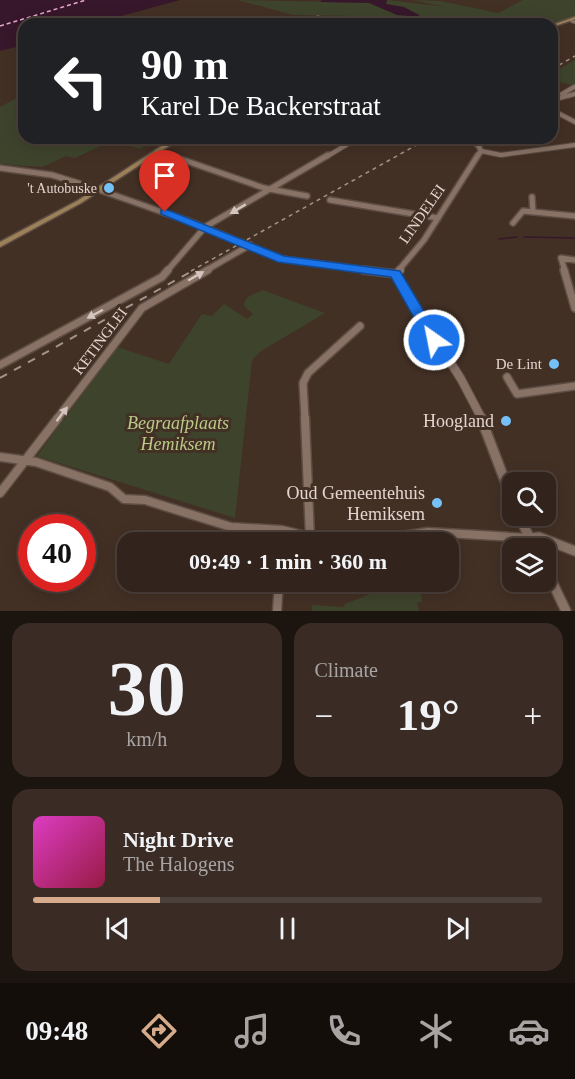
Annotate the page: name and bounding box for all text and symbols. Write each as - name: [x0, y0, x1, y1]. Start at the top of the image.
- icon: left: [42, 42, 120, 120]
- text: 90 m: [141, 42, 229, 88]
- text: Karel De Backerstraat: [141, 91, 381, 121]
- pin: [139, 150, 190, 212]
- icon: arrive: [148, 159, 181, 192]
- place label: 't Autobuske: [27, 181, 97, 196]
- marker: 't Autobuske: [102, 181, 116, 195]
- street label: LINDELEI: [396, 181, 448, 247]
- one-way arrow: [230, 203, 246, 214]
- one-way arrow: [188, 271, 204, 282]
- street label: KETINGLEI: [70, 305, 130, 377]
- position arrow: [402, 308, 466, 372]
- one-way arrow: [86, 309, 103, 319]
- place label: De Lint: [496, 356, 543, 372]
- marker: De Lint: [547, 357, 561, 371]
- one-way arrow: [56, 406, 68, 422]
- place label: Hoogland: [423, 411, 494, 431]
- park label: Begraafplaats Hemiksem: [127, 413, 229, 454]
- marker: Hoogland: [499, 414, 513, 428]
- map controls: [502, 472, 556, 592]
- button: search: [502, 472, 556, 526]
- place label: Oud Gemeentehuis Hemiksem: [287, 483, 425, 524]
- marker: Oud Gemeentehuis Hemiksem: [430, 496, 444, 510]
- speed limit sign: 40: [18, 514, 96, 592]
- button: layers: [502, 538, 556, 592]
- text: 09:49 · 1 min · 360 m: [189, 549, 387, 574]
- text: 30: [108, 645, 186, 732]
- text: Climate: [315, 659, 378, 681]
- text: 19°: [397, 690, 460, 740]
- text: −: [315, 698, 333, 734]
- text: +: [523, 698, 542, 734]
- text: km/h: [126, 728, 167, 750]
- text: Night Drive: [123, 827, 234, 852]
- text: The Halogens: [123, 853, 235, 875]
- icon: previous: [101, 912, 134, 945]
- icon: pause: [271, 912, 304, 945]
- icon: next: [441, 912, 474, 945]
- icon: directions: [138, 1010, 180, 1052]
- icon: music: [231, 1010, 273, 1052]
- icon: phone: [323, 1010, 365, 1052]
- icon: climate: [415, 1010, 457, 1052]
- icon: car: [508, 1010, 550, 1052]
- text: 09:48: [25, 1016, 88, 1046]

